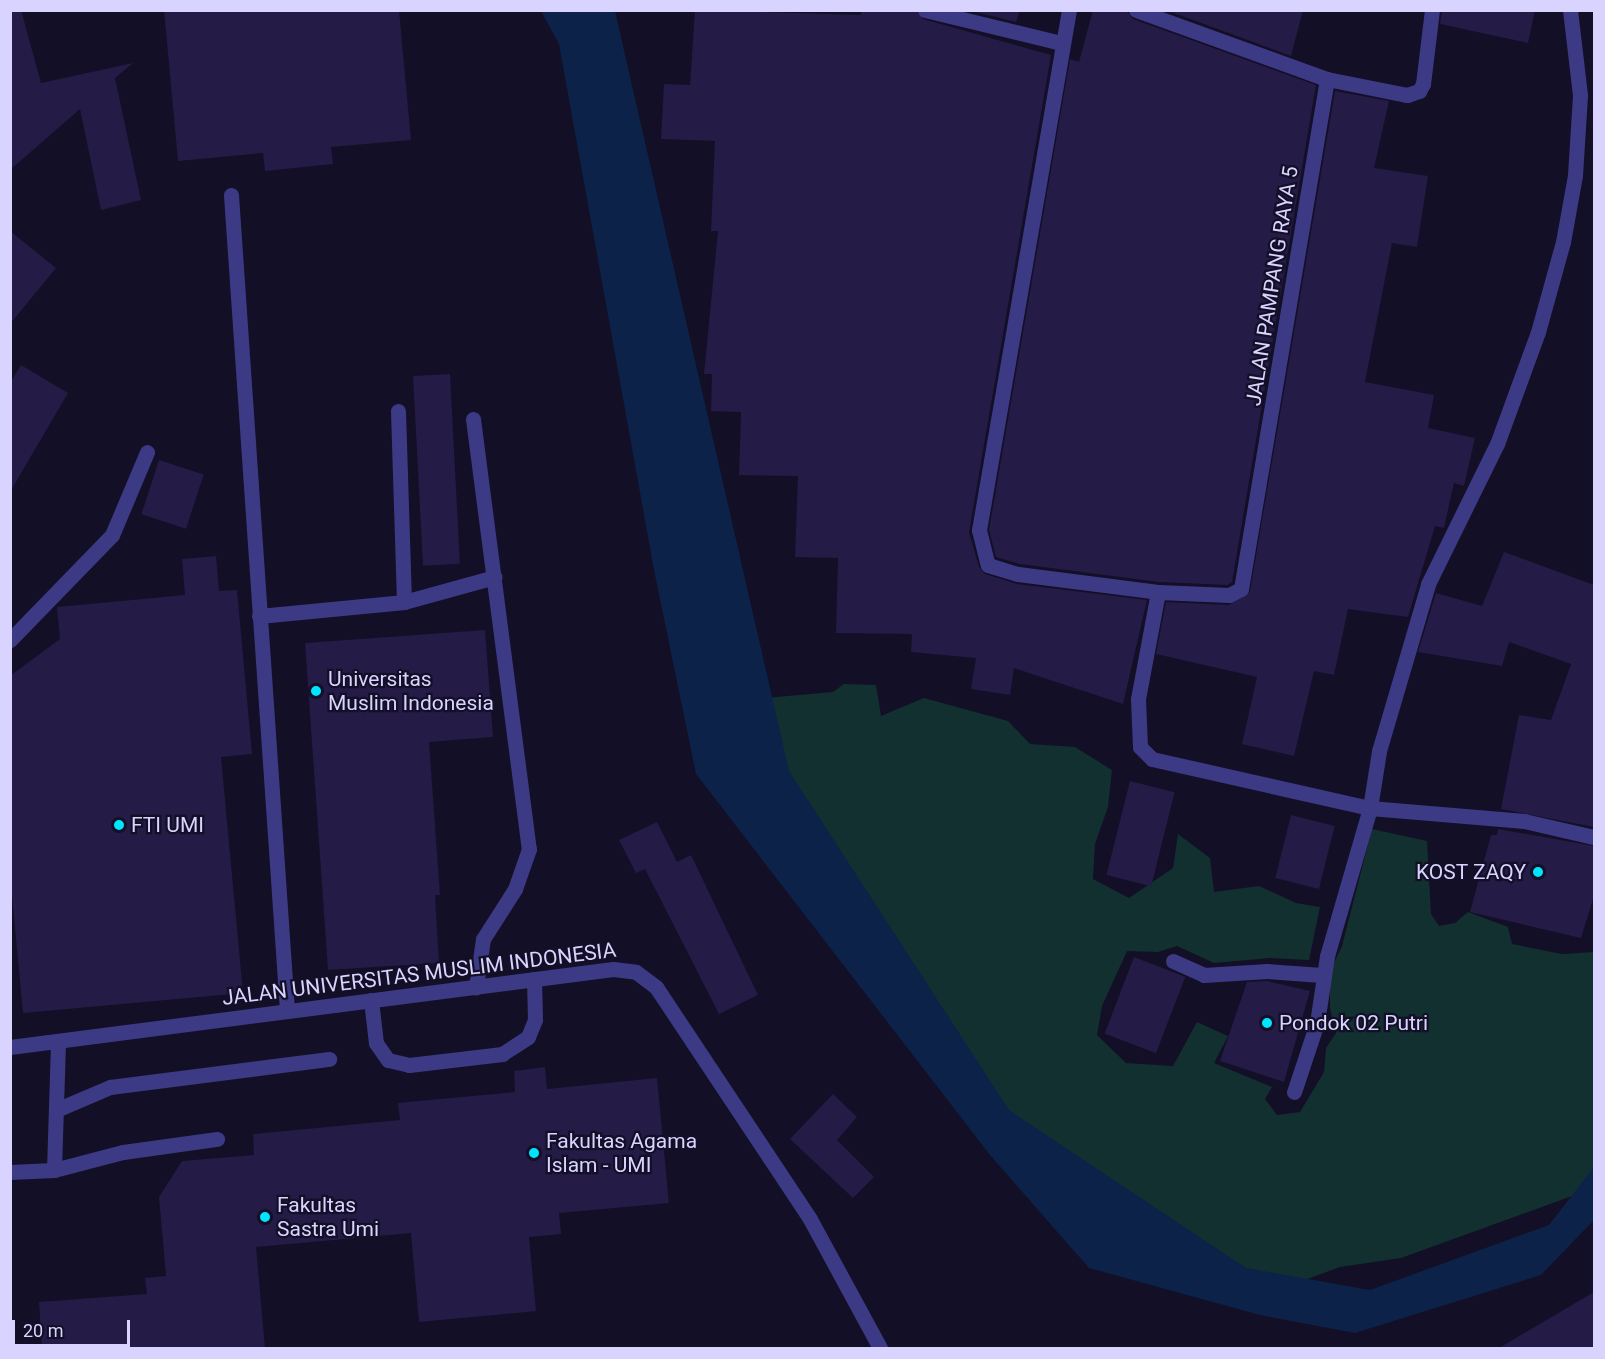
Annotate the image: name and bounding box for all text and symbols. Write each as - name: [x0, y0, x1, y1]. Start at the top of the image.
- street label: JALAN PAMPANG RAYA 5: [1241, 164, 1303, 408]
- place label: Universitas Muslim Indonesia: [328, 666, 494, 716]
- marker: Universitas Muslim Indonesia: [309, 684, 323, 698]
- place label: FTI UMI: [131, 812, 204, 838]
- marker: FTI UMI: [112, 818, 126, 832]
- place label: KOST ZAQY: [1415, 859, 1526, 885]
- marker: KOST ZAQY: [1531, 865, 1545, 879]
- street label: JALAN UNIVERSITAS MUSLIM INDONESIA: [221, 937, 617, 1011]
- place label: Pondok 02 Putri: [1279, 1010, 1428, 1036]
- marker: Pondok 02 Putri: [1260, 1016, 1274, 1030]
- place label: Fakultas Agama Islam - UMI: [546, 1128, 697, 1178]
- marker: Fakultas Agama Islam - UMI: [527, 1146, 541, 1160]
- place label: Fakultas Sastra Umi: [277, 1192, 379, 1242]
- marker: Fakultas Sastra Umi: [258, 1210, 272, 1224]
- scale bar: [15, 1308, 134, 1346]
- text: 20 m: [23, 1320, 63, 1341]

